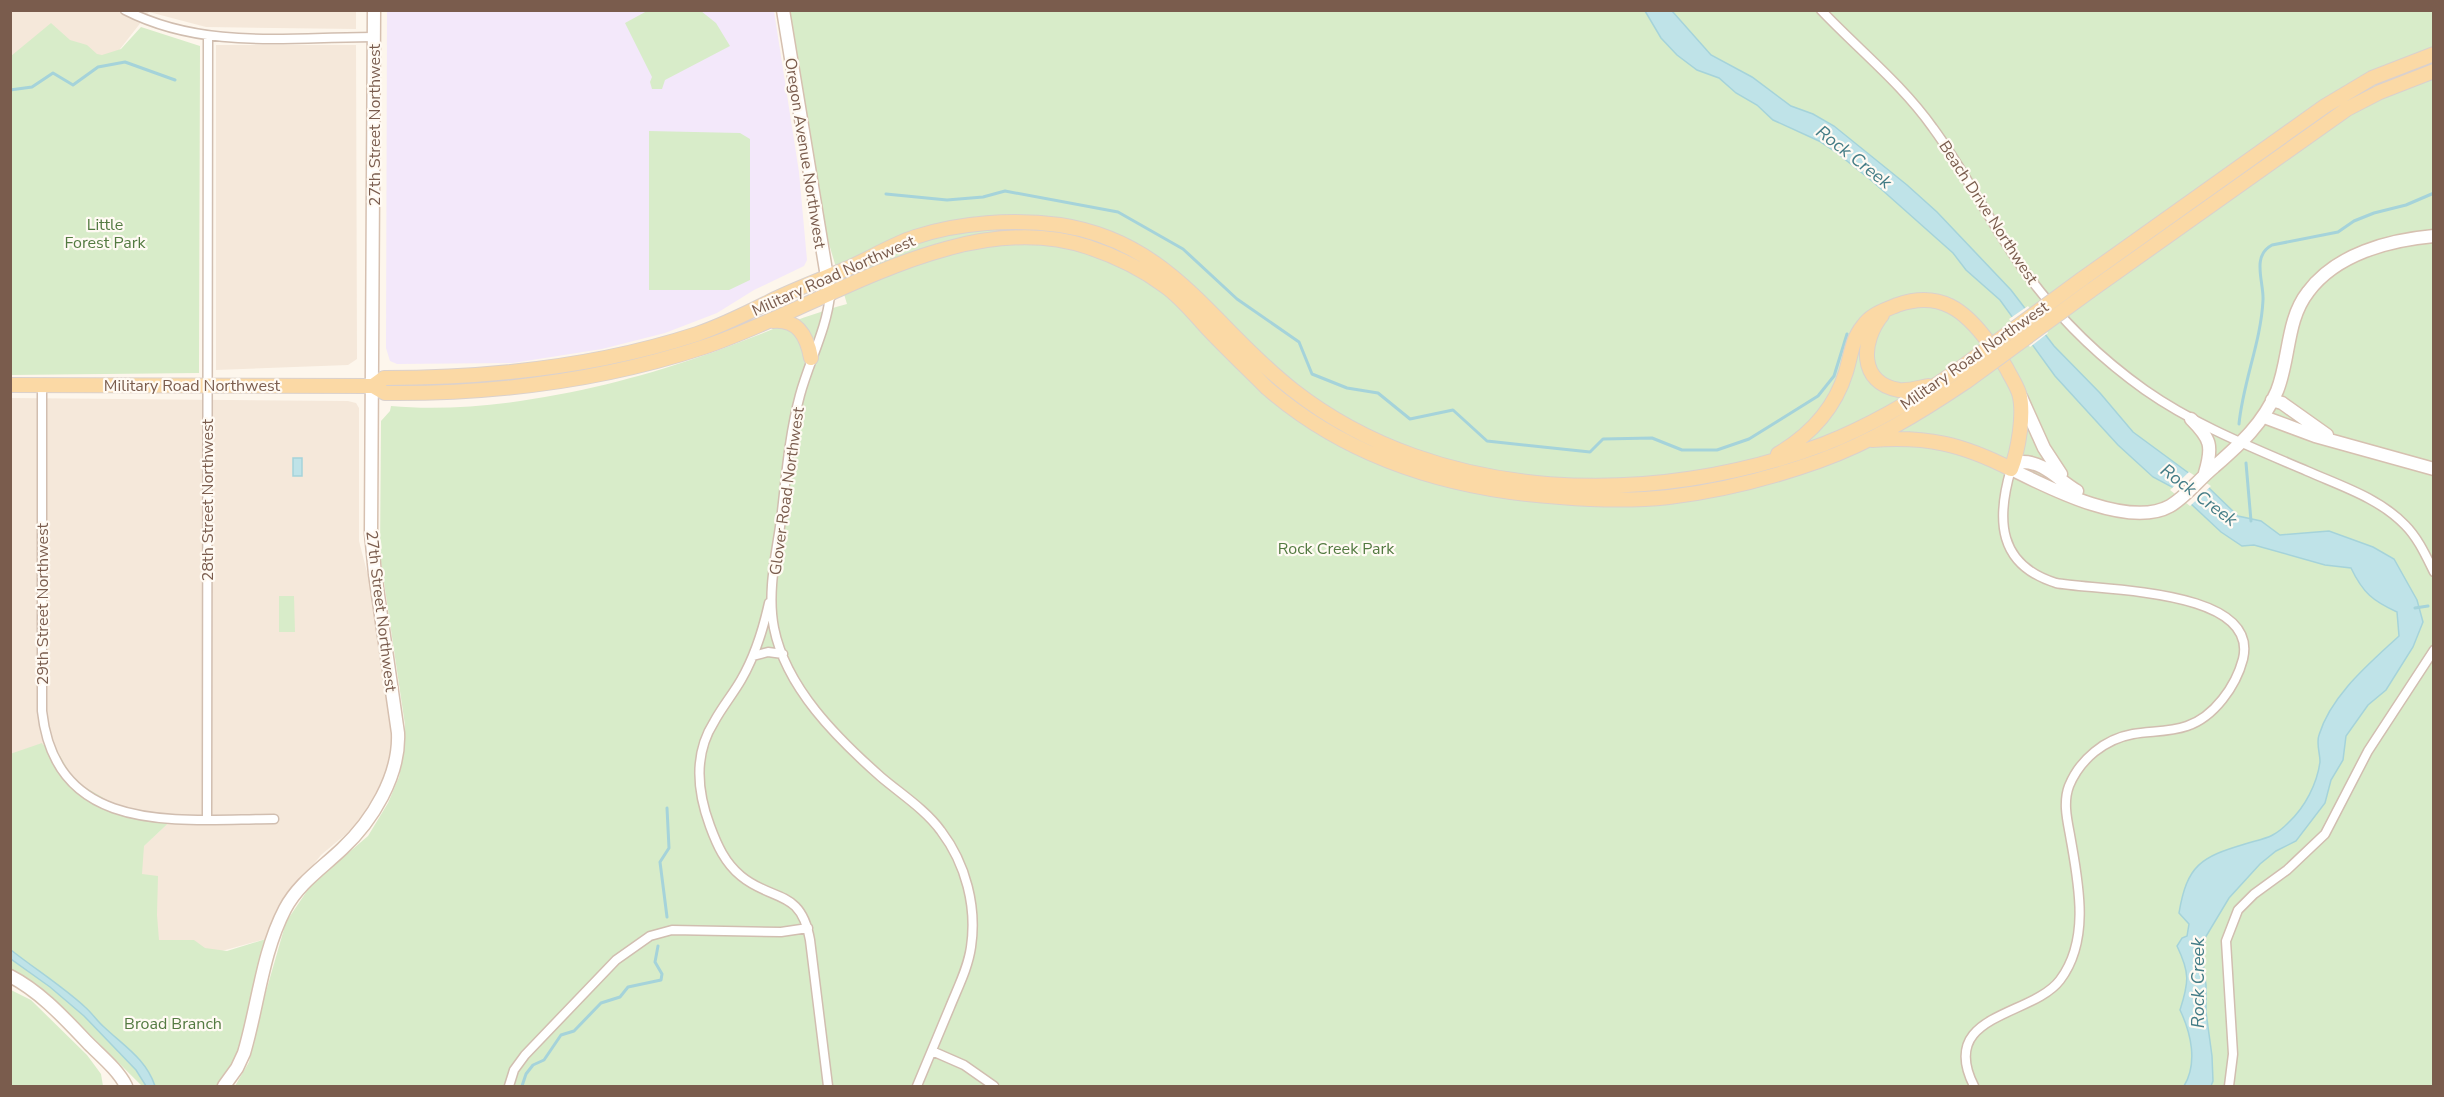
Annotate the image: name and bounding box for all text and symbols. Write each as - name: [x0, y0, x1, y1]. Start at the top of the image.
- street label: 27th Street Northwest: [364, 43, 386, 206]
- street label: Oregon Avenue Northwest: [779, 56, 831, 251]
- water label: Rock Creek: [1811, 120, 1898, 195]
- street label: Beach Drive Northwest: [1933, 137, 2043, 289]
- park label: Little Forest Park: [65, 214, 146, 254]
- street label: Military Road Northwest: [748, 230, 919, 322]
- street label: Military Road Northwest: [1896, 296, 2053, 415]
- street label: Military Road Northwest: [104, 375, 281, 397]
- street label: Glover Road Northwest: [764, 405, 810, 577]
- street label: 28th Street Northwest: [197, 418, 219, 581]
- water label: Rock Creek: [2156, 458, 2243, 532]
- street label: 29th Street Northwest: [32, 522, 54, 685]
- street label: 27th Street Northwest: [360, 529, 402, 693]
- park label: Rock Creek Park: [1278, 538, 1395, 560]
- water label: Rock Creek: [2186, 937, 2210, 1028]
- park label: Broad Branch: [124, 1013, 222, 1035]

